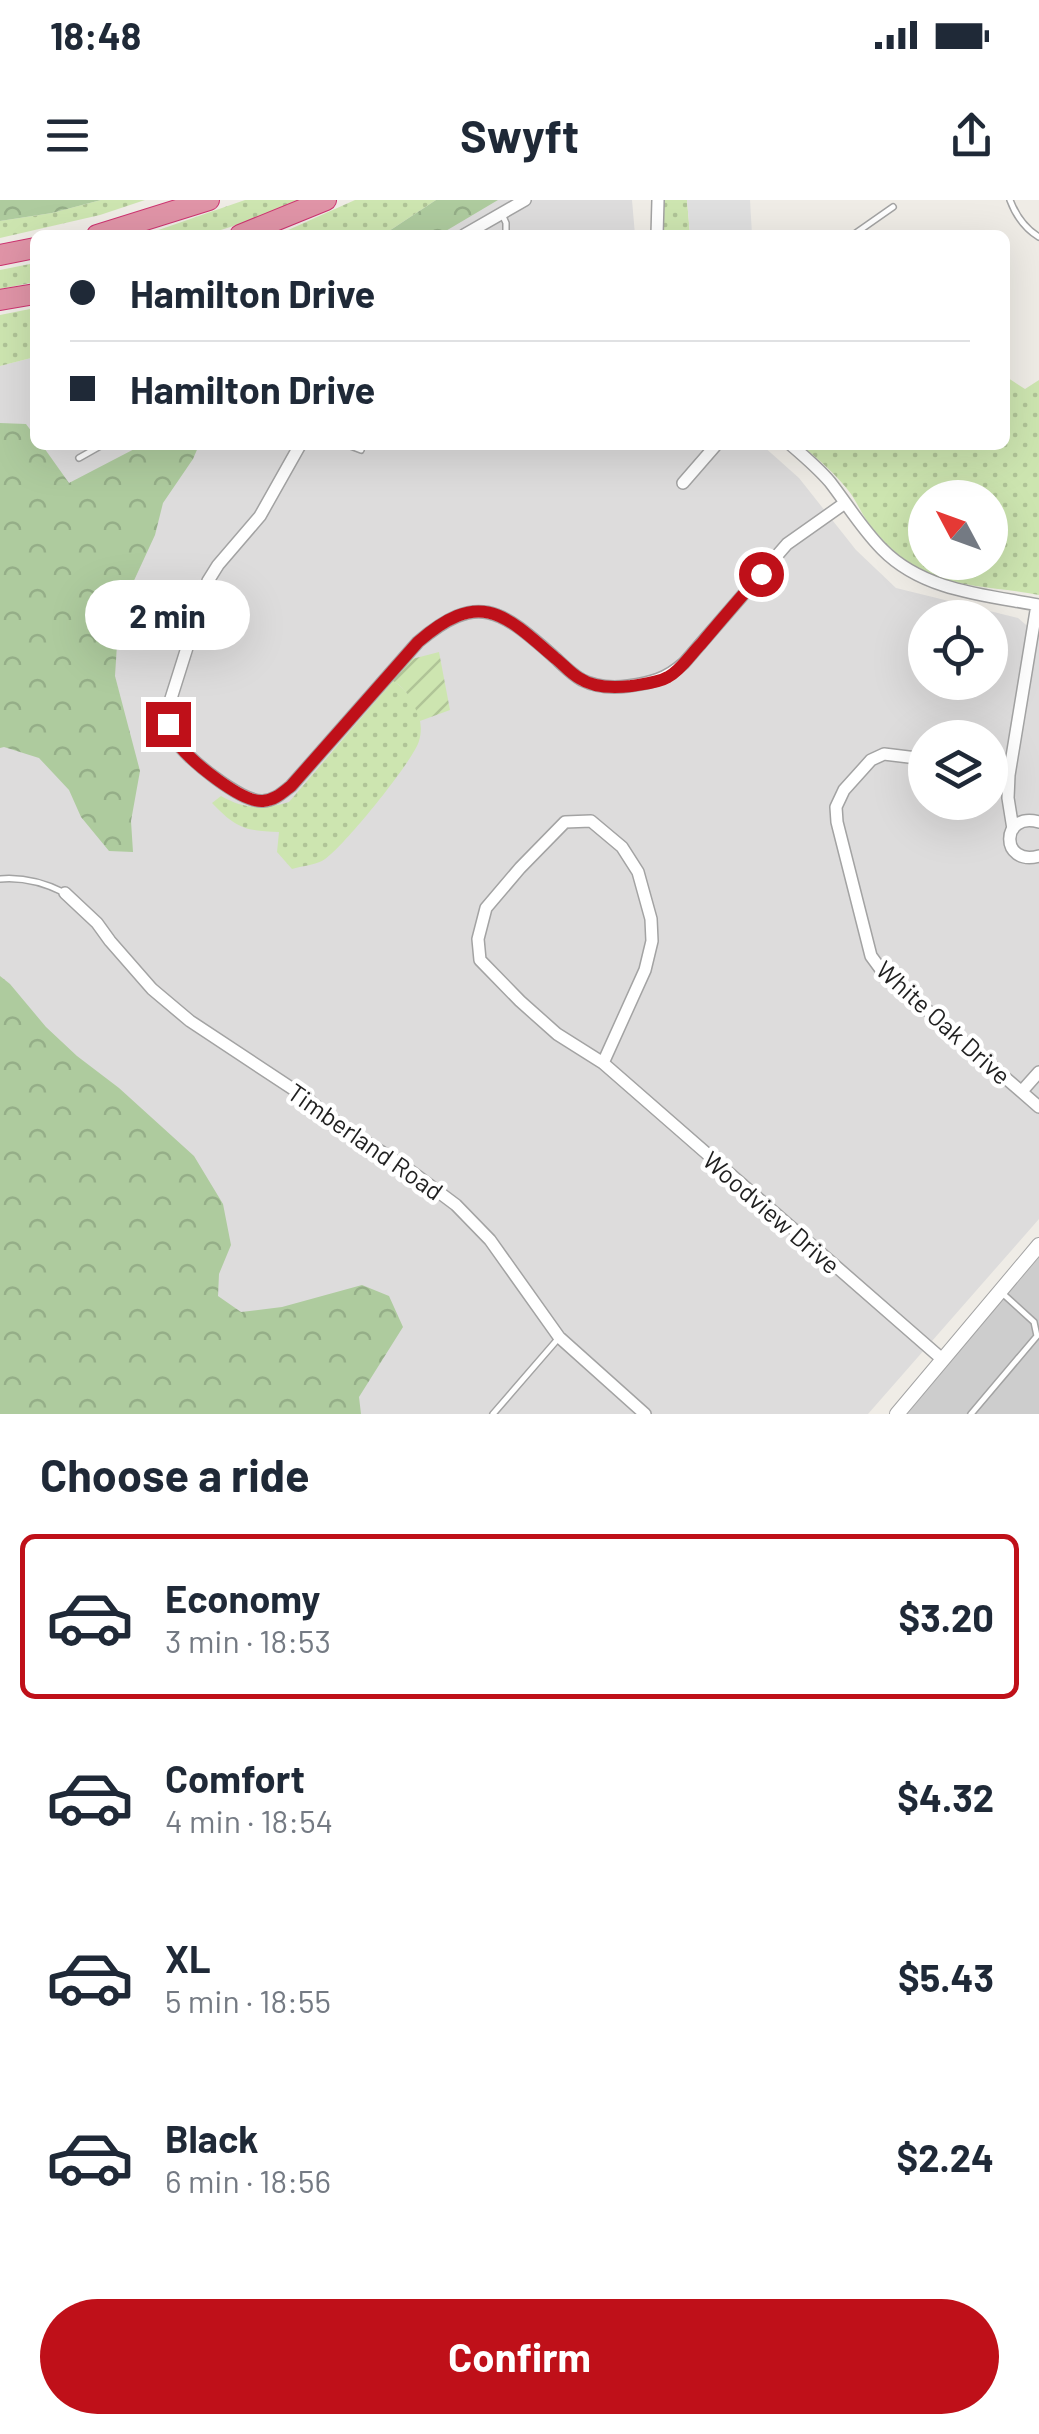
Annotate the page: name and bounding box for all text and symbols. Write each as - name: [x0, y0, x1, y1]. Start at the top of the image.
- text: 18:48: [50, 12, 141, 58]
- icon: menu: [40, 108, 95, 163]
- text: Swyft: [460, 108, 579, 162]
- icon: share: [944, 108, 999, 163]
- text: Hamilton Drive: [130, 270, 375, 316]
- text: Hamilton Drive: [130, 366, 375, 412]
- north arrow: [908, 480, 1008, 580]
- map controls: [908, 480, 1008, 820]
- route start: [739, 552, 784, 597]
- callout: 2 min: [86, 579, 250, 649]
- text: 2 min: [129, 596, 206, 634]
- button: locate: [908, 600, 1008, 700]
- route end: [146, 702, 191, 747]
- button: layers: [908, 720, 1008, 820]
- street label: White Oak Drive: [871, 954, 1017, 1090]
- street label: Timberland Road: [283, 1076, 449, 1206]
- street label: Woodview Drive: [697, 1144, 847, 1280]
- text: Choose a ride: [40, 1447, 310, 1501]
- icon: car: [45, 1572, 135, 1662]
- text: Economy: [165, 1575, 320, 1621]
- text: $3.20: [899, 1594, 994, 1640]
- text: 3 min · 18:53: [165, 1621, 331, 1659]
- icon: car: [45, 1752, 135, 1842]
- text: Comfort: [165, 1755, 305, 1801]
- text: $4.32: [897, 1774, 994, 1820]
- text: 4 min · 18:54: [165, 1801, 333, 1839]
- icon: car: [45, 1932, 135, 2022]
- text: XL: [165, 1935, 211, 1981]
- text: $5.43: [898, 1954, 994, 2000]
- text: 5 min · 18:55: [165, 1981, 331, 2019]
- icon: car: [45, 2112, 135, 2202]
- text: Black: [165, 2115, 259, 2161]
- text: $2.24: [896, 2134, 994, 2180]
- text: 6 min · 18:56: [165, 2161, 331, 2199]
- button: Confirm: [40, 2299, 999, 2414]

